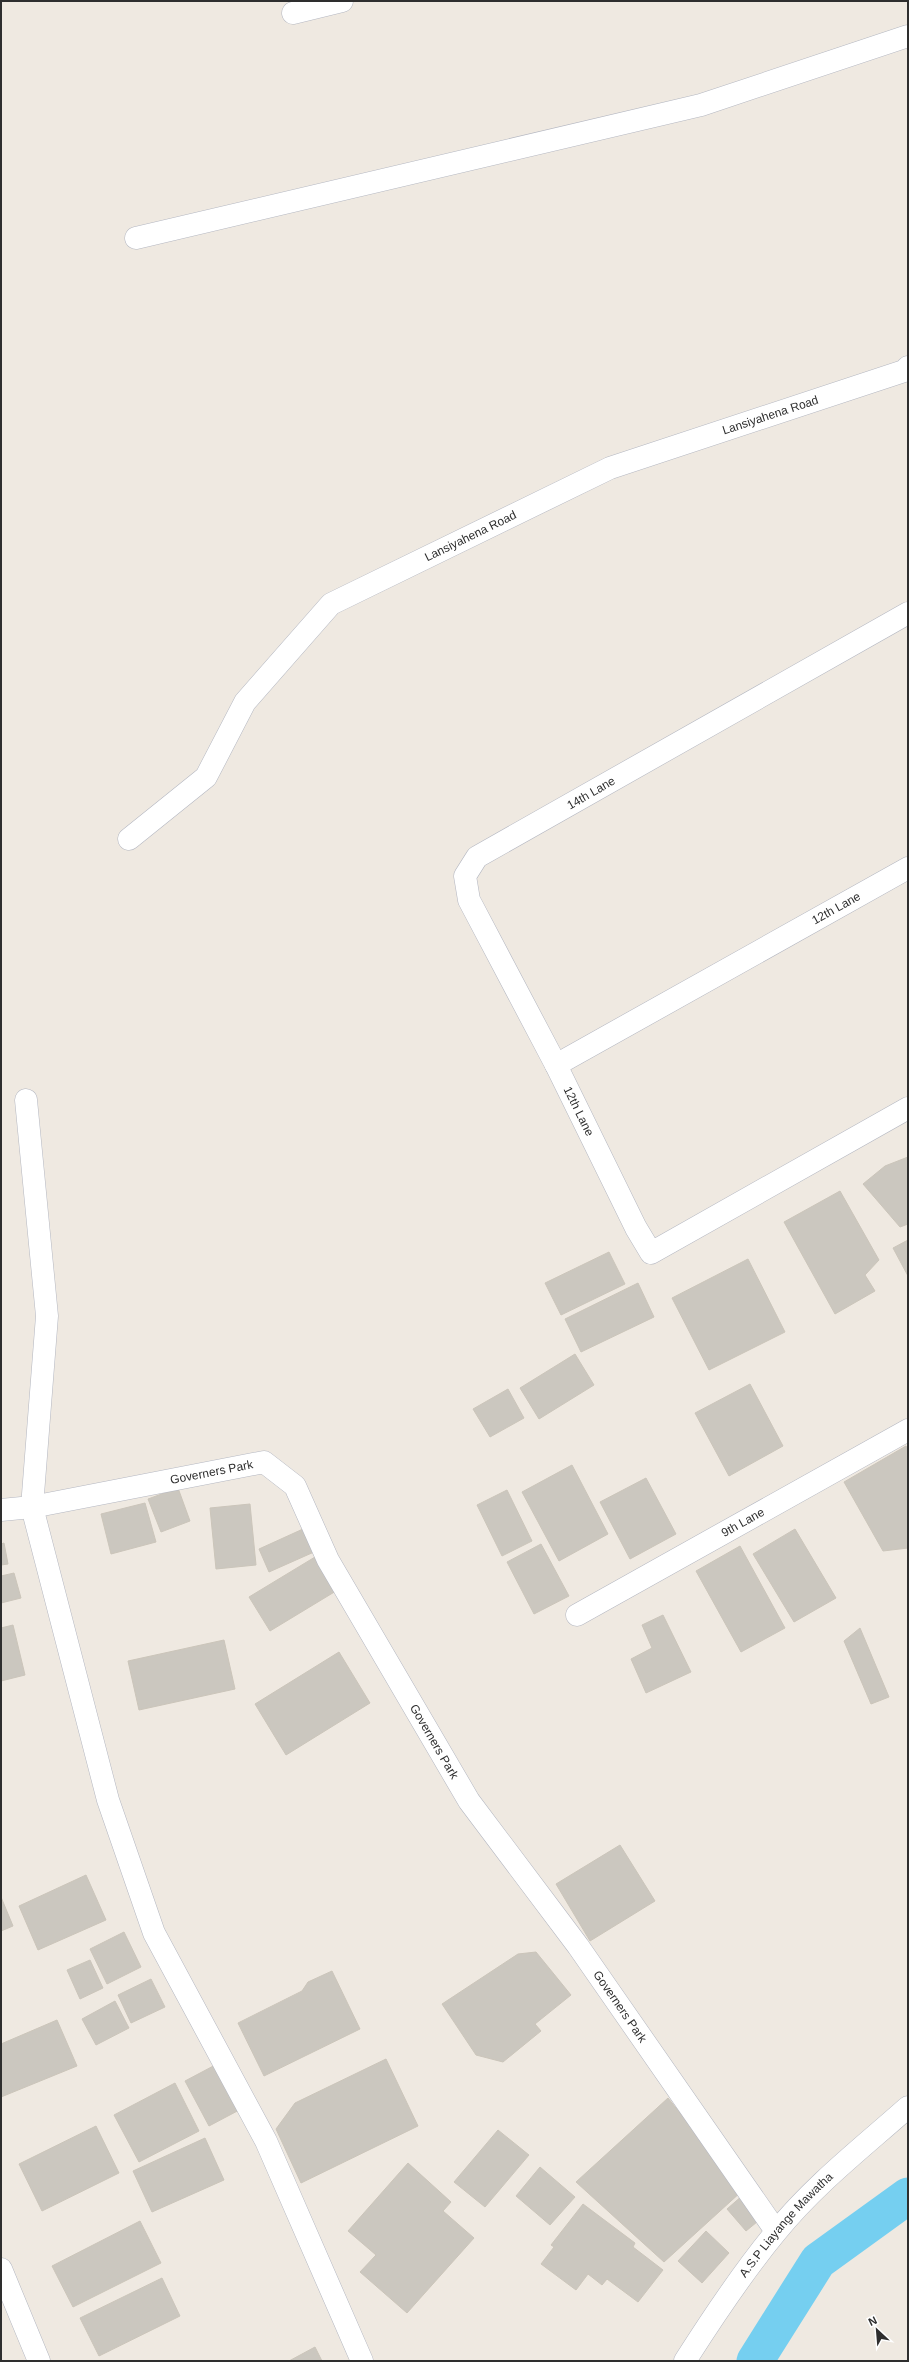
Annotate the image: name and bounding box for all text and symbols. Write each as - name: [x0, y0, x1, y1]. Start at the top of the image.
- street label: Lansiyahena Road: [721, 393, 820, 437]
- street label: Lansiyahena Road: [422, 508, 519, 564]
- street label: 14th Lane: [564, 773, 618, 812]
- street label: 12th Lane: [809, 889, 863, 927]
- street label: 12th Lane: [561, 1084, 597, 1139]
- street label: Governers Park: [169, 1457, 255, 1487]
- street label: 9th Lane: [719, 1505, 767, 1540]
- street label: Governers Park: [407, 1702, 462, 1782]
- street label: Governers Park: [590, 1968, 650, 2046]
- street label: A.S.P Liayange Mawatha: [736, 2169, 836, 2280]
- north arrow: [857, 2310, 897, 2350]
- text: N: [866, 2314, 879, 2328]

